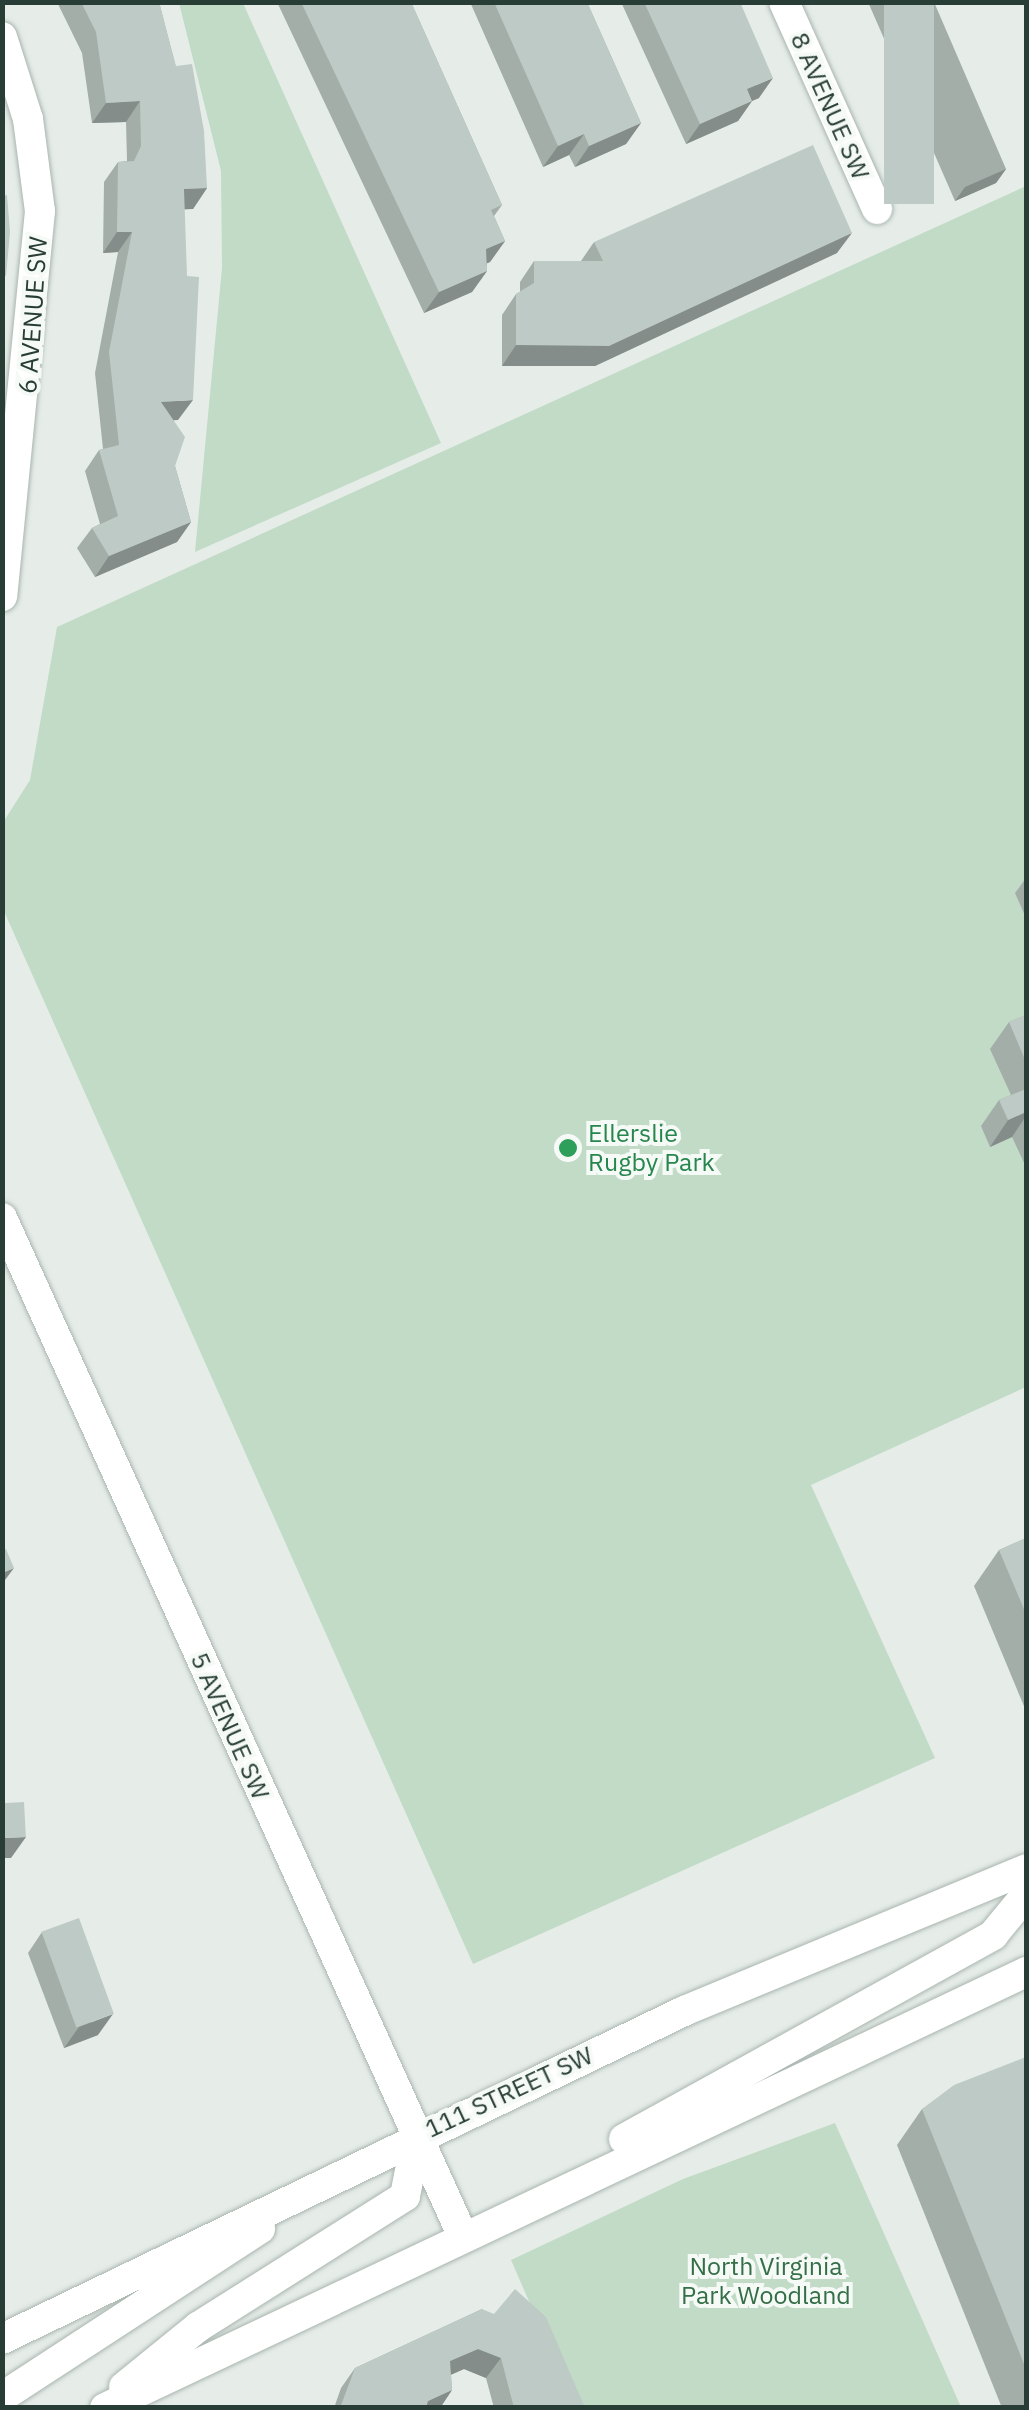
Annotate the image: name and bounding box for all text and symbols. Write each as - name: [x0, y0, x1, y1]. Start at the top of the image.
- street label: 8 AVENUE SW: [784, 28, 876, 184]
- street label: 6 AVENUE SW: [13, 235, 53, 395]
- place label: Ellerslie Rugby Park: [588, 1119, 715, 1178]
- marker: Ellerslie Rugby Park: [557, 1137, 579, 1159]
- street label: 5 AVENUE SW: [184, 1648, 276, 1804]
- street label: 111 STREET SW: [420, 2040, 598, 2144]
- park label: North Virginia Park Woodland: [681, 2252, 851, 2311]

